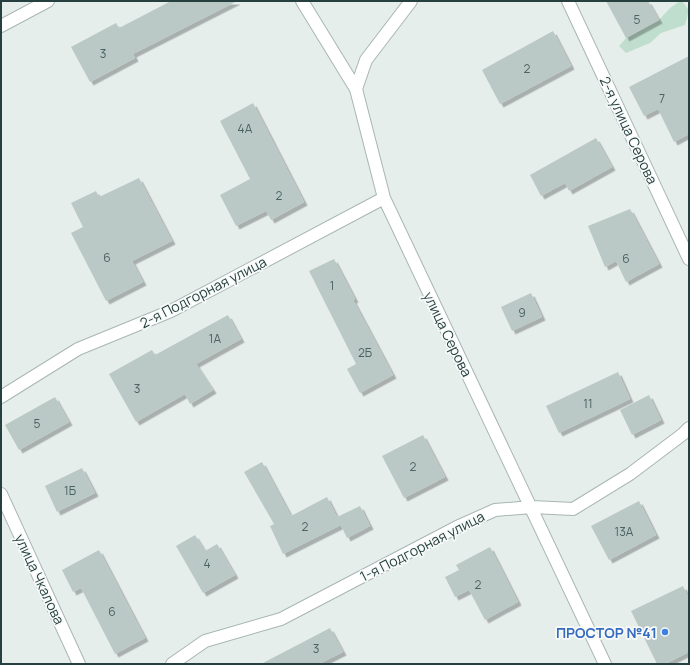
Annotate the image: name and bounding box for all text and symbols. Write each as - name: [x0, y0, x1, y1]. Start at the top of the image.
- house number: 5: [634, 11, 641, 28]
- house number: 3: [100, 45, 106, 62]
- house number: 2: [524, 60, 531, 77]
- street label: 2-я улица Серова: [596, 73, 662, 187]
- house number: 7: [659, 90, 665, 107]
- house number: 4А: [238, 120, 253, 137]
- house number: 2: [276, 187, 283, 204]
- house number: 6: [103, 249, 111, 266]
- house number: 6: [622, 250, 630, 267]
- street label: 2-я Подгорная улица: [136, 252, 270, 332]
- house number: 1: [330, 277, 334, 294]
- street label: улица Серова: [419, 288, 477, 380]
- house number: 9: [518, 304, 526, 321]
- house number: 1А: [209, 330, 222, 347]
- house number: 2Б: [358, 344, 372, 361]
- house number: 3: [134, 380, 140, 397]
- house number: 11: [583, 395, 593, 412]
- house number: 5: [34, 415, 41, 432]
- house number: 2: [410, 458, 417, 475]
- house number: 1Б: [64, 482, 76, 499]
- street label: 1-я Подгорная улица: [357, 506, 487, 586]
- house number: 2: [302, 518, 309, 535]
- house number: 13А: [615, 523, 634, 540]
- street label: улица Чкалова: [11, 531, 69, 627]
- house number: 4: [203, 555, 211, 572]
- house number: 2: [475, 576, 482, 593]
- house number: 6: [108, 603, 116, 620]
- place label: ПРОСТОР №41: [556, 623, 657, 642]
- marker: ПРОСТОР №41: [660, 627, 670, 637]
- house number: 3: [313, 640, 319, 657]

